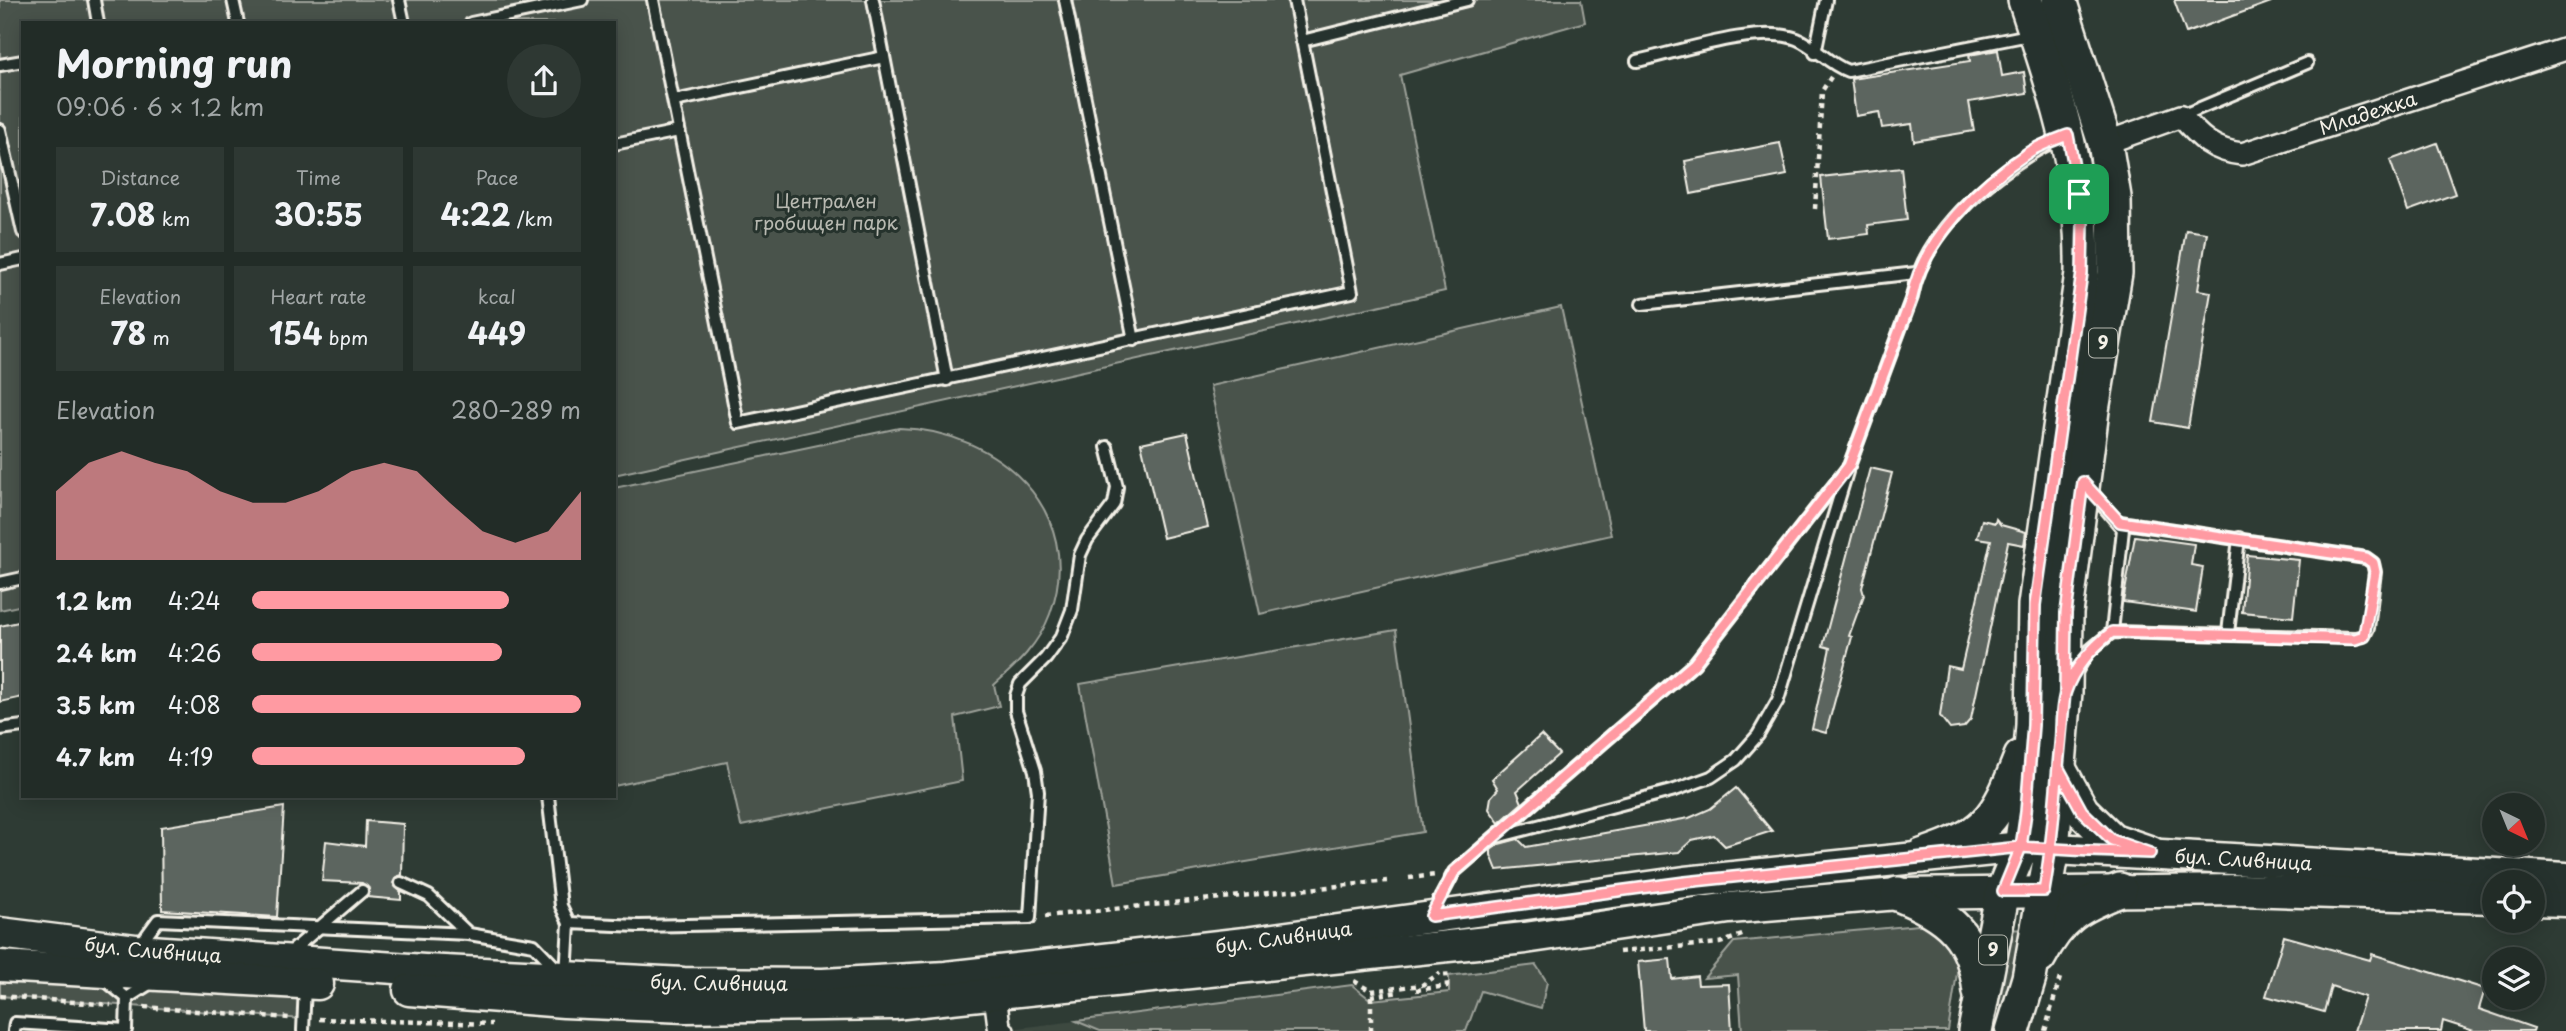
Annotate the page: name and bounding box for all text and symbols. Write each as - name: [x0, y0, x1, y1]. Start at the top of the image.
- text: Morning run: [56, 34, 292, 91]
- button: share: [507, 44, 581, 118]
- street label: Младежка: [2315, 83, 2420, 141]
- text: 09:06 · 6 × 1.2 km: [56, 89, 264, 124]
- text: Distance: [100, 163, 180, 191]
- text: Time: [296, 163, 341, 191]
- text: Pace: [475, 163, 518, 191]
- pin: [2049, 164, 2109, 224]
- icon: arrive: [2060, 175, 2098, 213]
- park label: Централен гробищен парк: [754, 186, 899, 236]
- text: 7.08: [90, 191, 156, 236]
- text: 30:55: [274, 191, 363, 236]
- text: 4:22: [441, 191, 511, 236]
- text: km: [156, 204, 190, 232]
- text: /km: [511, 204, 553, 232]
- text: Elevation: [99, 282, 181, 310]
- text: Heart rate: [271, 282, 366, 310]
- text: kcal: [478, 282, 516, 310]
- text: 78: [111, 310, 146, 355]
- text: 154: [269, 310, 323, 355]
- text: 449: [467, 310, 526, 355]
- text: m: [146, 323, 170, 351]
- text: bpm: [323, 323, 368, 351]
- road number: 9: [2089, 328, 2117, 358]
- text: Elevation: [56, 392, 155, 427]
- text: 280–289 m: [451, 392, 581, 427]
- text: 1.2 km: [56, 583, 132, 618]
- text: 4:24: [168, 583, 221, 618]
- text: 2.4 km: [56, 635, 137, 670]
- text: 4:26: [168, 635, 221, 670]
- text: 3.5 km: [56, 687, 136, 722]
- text: 4:08: [168, 687, 221, 722]
- text: 4.7 km: [56, 739, 135, 774]
- text: 4:19: [168, 739, 214, 774]
- north arrow: [2482, 793, 2544, 856]
- map controls: [2482, 793, 2545, 1010]
- street label: бул. Сливница: [2174, 841, 2313, 877]
- button: locate: [2482, 870, 2545, 933]
- street label: бул. Сливница: [1214, 913, 1353, 959]
- street label: бул. Сливница: [83, 929, 223, 969]
- road number: 9: [1979, 936, 2007, 965]
- button: layers: [2482, 947, 2545, 1010]
- street label: бул. Сливница: [650, 966, 788, 997]

